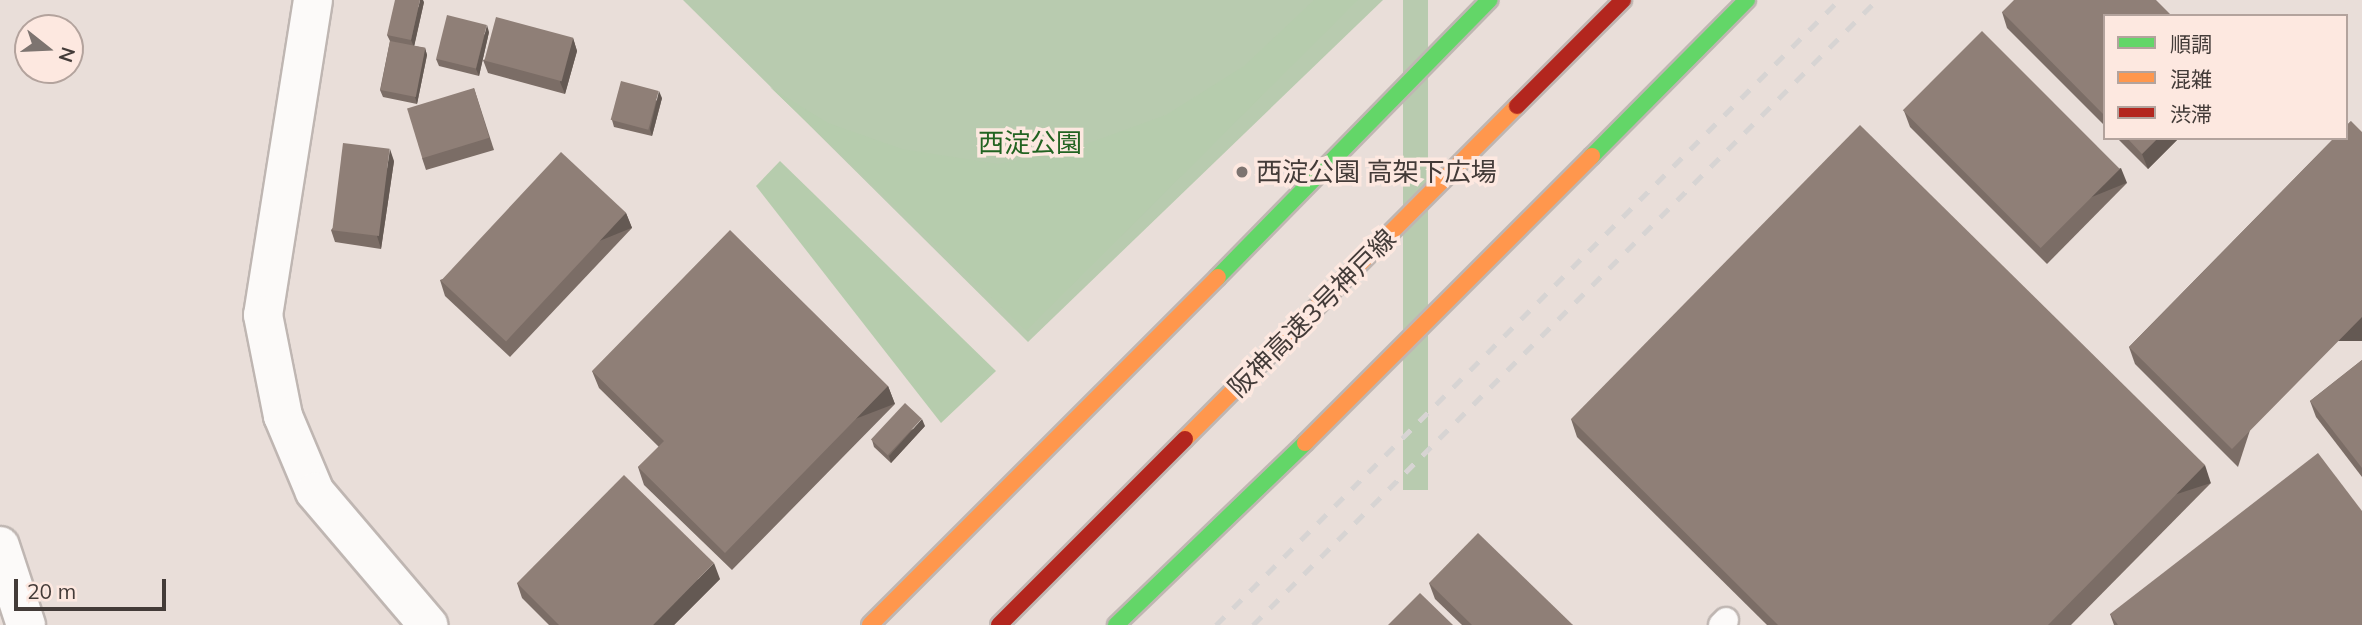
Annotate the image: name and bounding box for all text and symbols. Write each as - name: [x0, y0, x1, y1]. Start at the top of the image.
- north arrow: [14, 14, 84, 84]
- legend: [2103, 14, 2348, 140]
- text: 順調: [2170, 31, 2212, 57]
- text: N: [53, 44, 81, 65]
- text: 混雑: [2170, 66, 2212, 92]
- text: 渋滞: [2170, 101, 2212, 127]
- park label: 西淀公園: [978, 127, 1082, 159]
- place label: 西淀公園 高架下広場: [1256, 156, 1497, 188]
- marker: 西淀公園 高架下広場: [1234, 164, 1250, 180]
- street label: 阪神高速3号神戸線: [1222, 223, 1402, 403]
- scale bar: [18, 566, 170, 610]
- text: 20 m: [27, 578, 76, 604]

